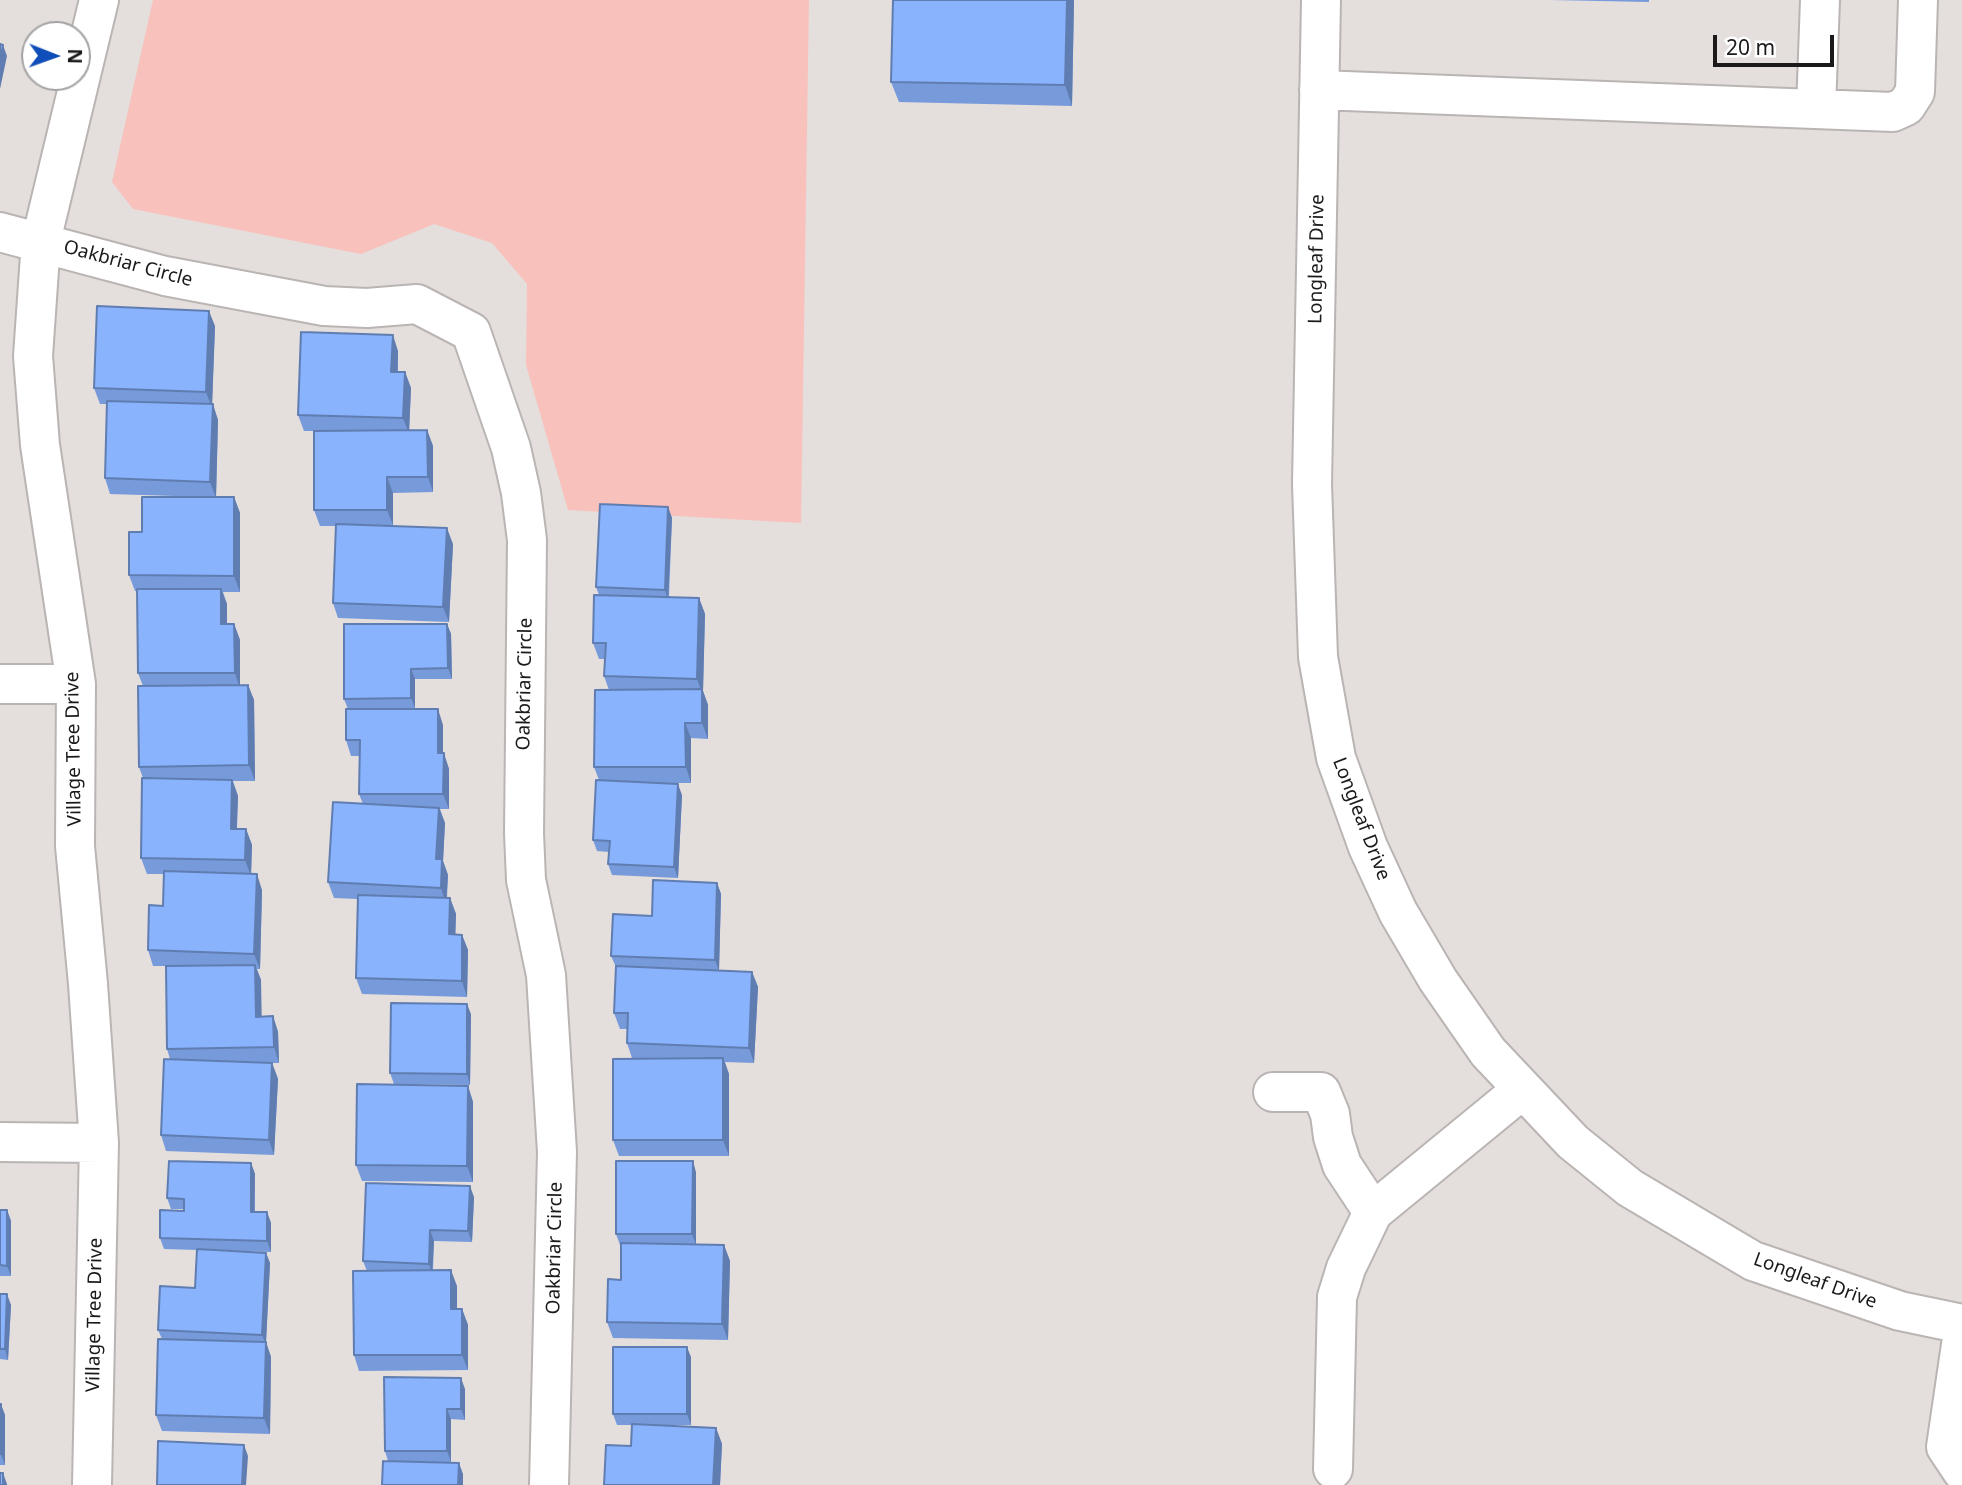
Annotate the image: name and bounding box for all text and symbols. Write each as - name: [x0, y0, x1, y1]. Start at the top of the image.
- north arrow: [21, 21, 91, 91]
- scale bar: [1717, 21, 1838, 65]
- text: 20 m: [1726, 33, 1775, 61]
- text: N: [62, 48, 88, 64]
- street label: Longleaf Drive: [1304, 194, 1330, 324]
- street label: Oakbriar Circle: [61, 236, 195, 292]
- street label: Oakbriar Circle: [512, 617, 538, 751]
- street label: Village Tree Drive: [61, 672, 87, 826]
- street label: Longleaf Drive: [1327, 754, 1395, 884]
- street label: Oakbriar Circle: [542, 1181, 568, 1315]
- street label: Village Tree Drive: [82, 1238, 108, 1392]
- street label: Longleaf Drive: [1750, 1248, 1880, 1314]

